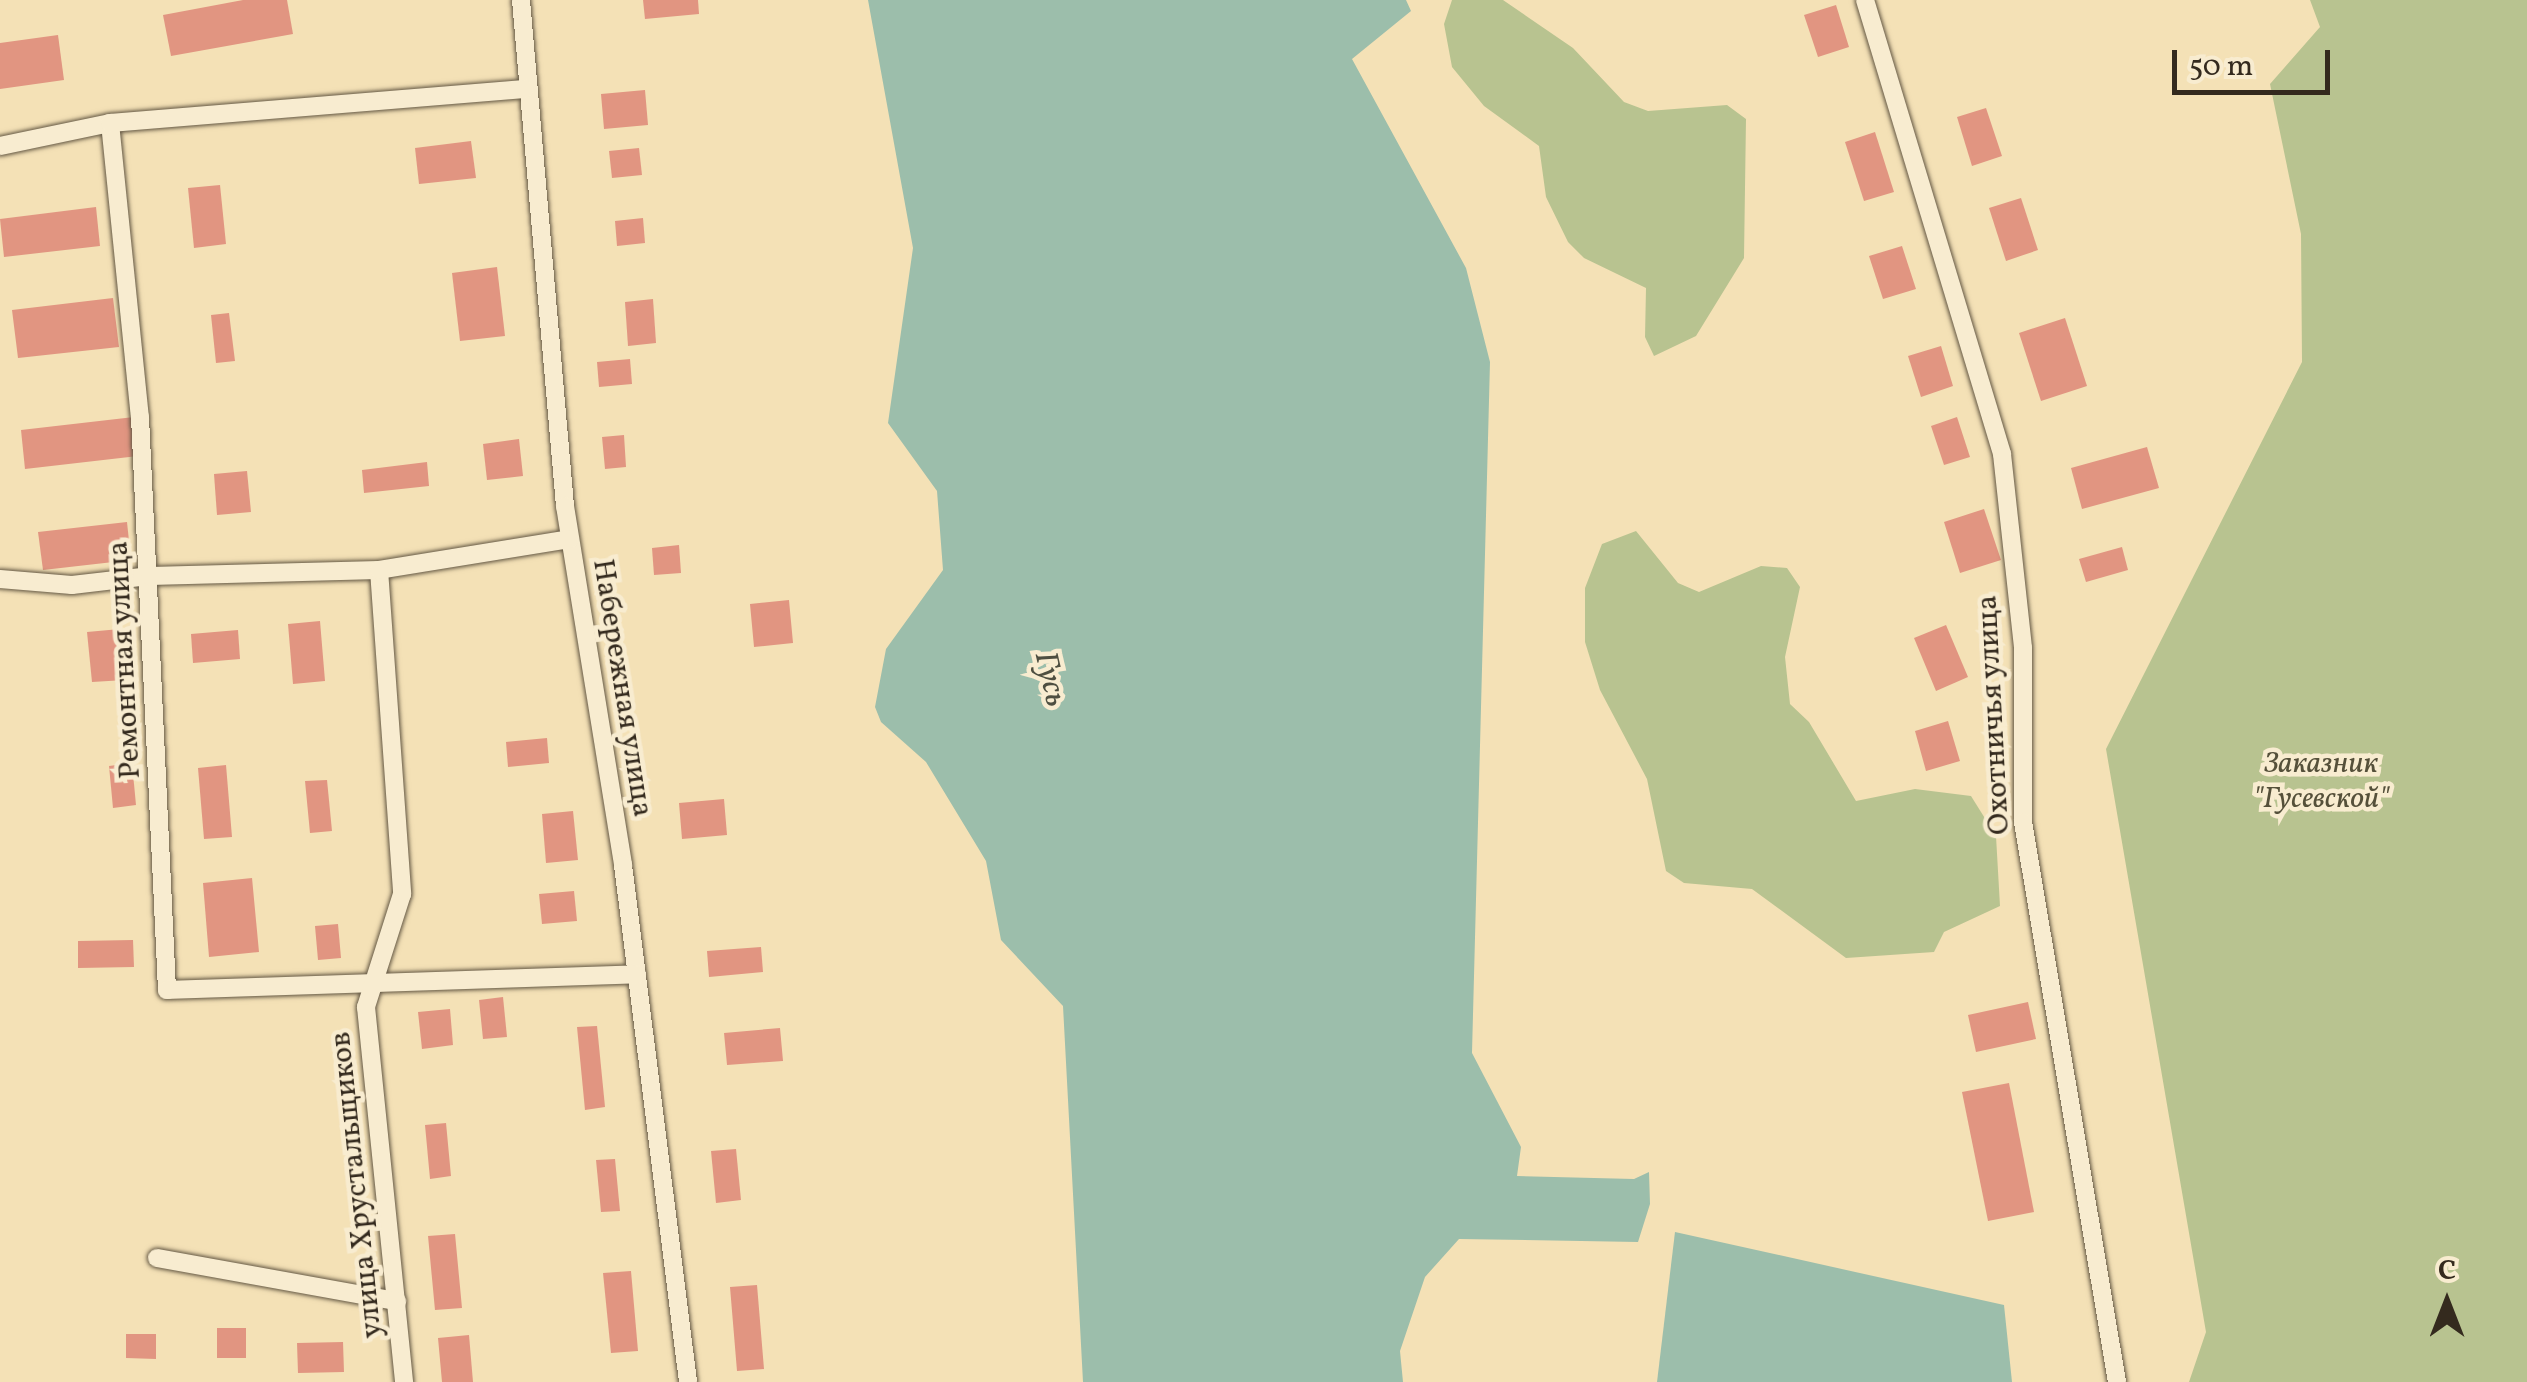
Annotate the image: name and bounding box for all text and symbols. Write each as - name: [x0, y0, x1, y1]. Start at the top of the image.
- scale bar: [2177, 30, 2334, 92]
- text: 50 m: [2189, 46, 2253, 88]
- street label: Ремонтная улица: [101, 540, 149, 780]
- street label: Набережная улица: [584, 556, 660, 820]
- street label: Охотничья улица: [1970, 594, 2018, 836]
- water label: Гусь: [1024, 648, 1074, 710]
- park label: Заказник "Гусевской": [2253, 746, 2389, 816]
- street label: улица Хрустальщиков: [323, 1030, 391, 1340]
- north arrow: [2397, 1252, 2497, 1352]
- text: С: [2438, 1252, 2456, 1291]

